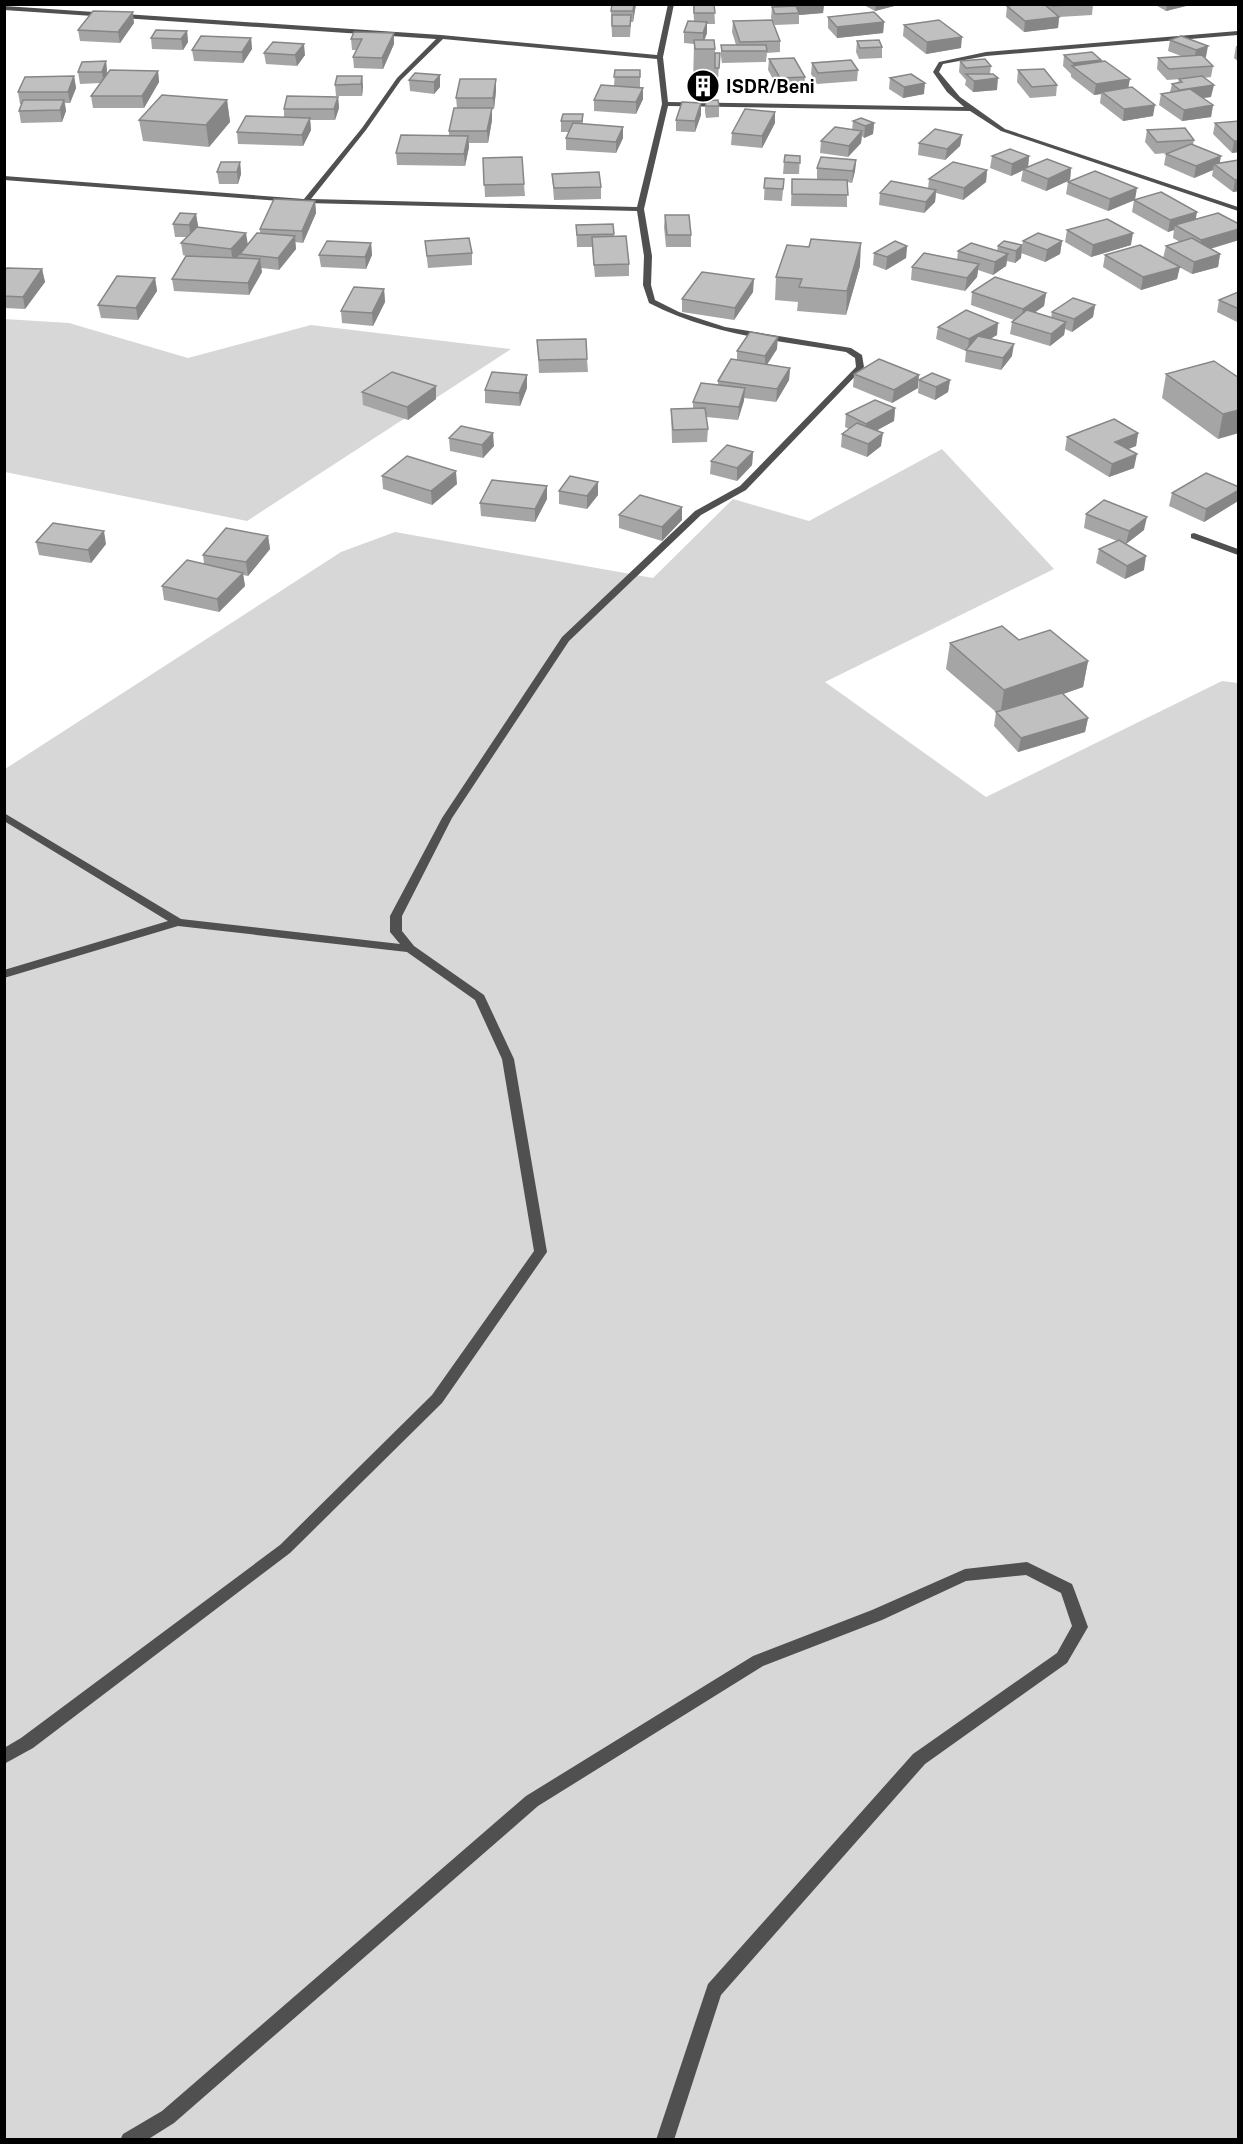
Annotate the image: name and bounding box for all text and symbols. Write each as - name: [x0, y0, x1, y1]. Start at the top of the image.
- building icon: ISDR/Beni: [685, 68, 721, 104]
- place label: ISDR/Beni: [726, 76, 815, 97]

